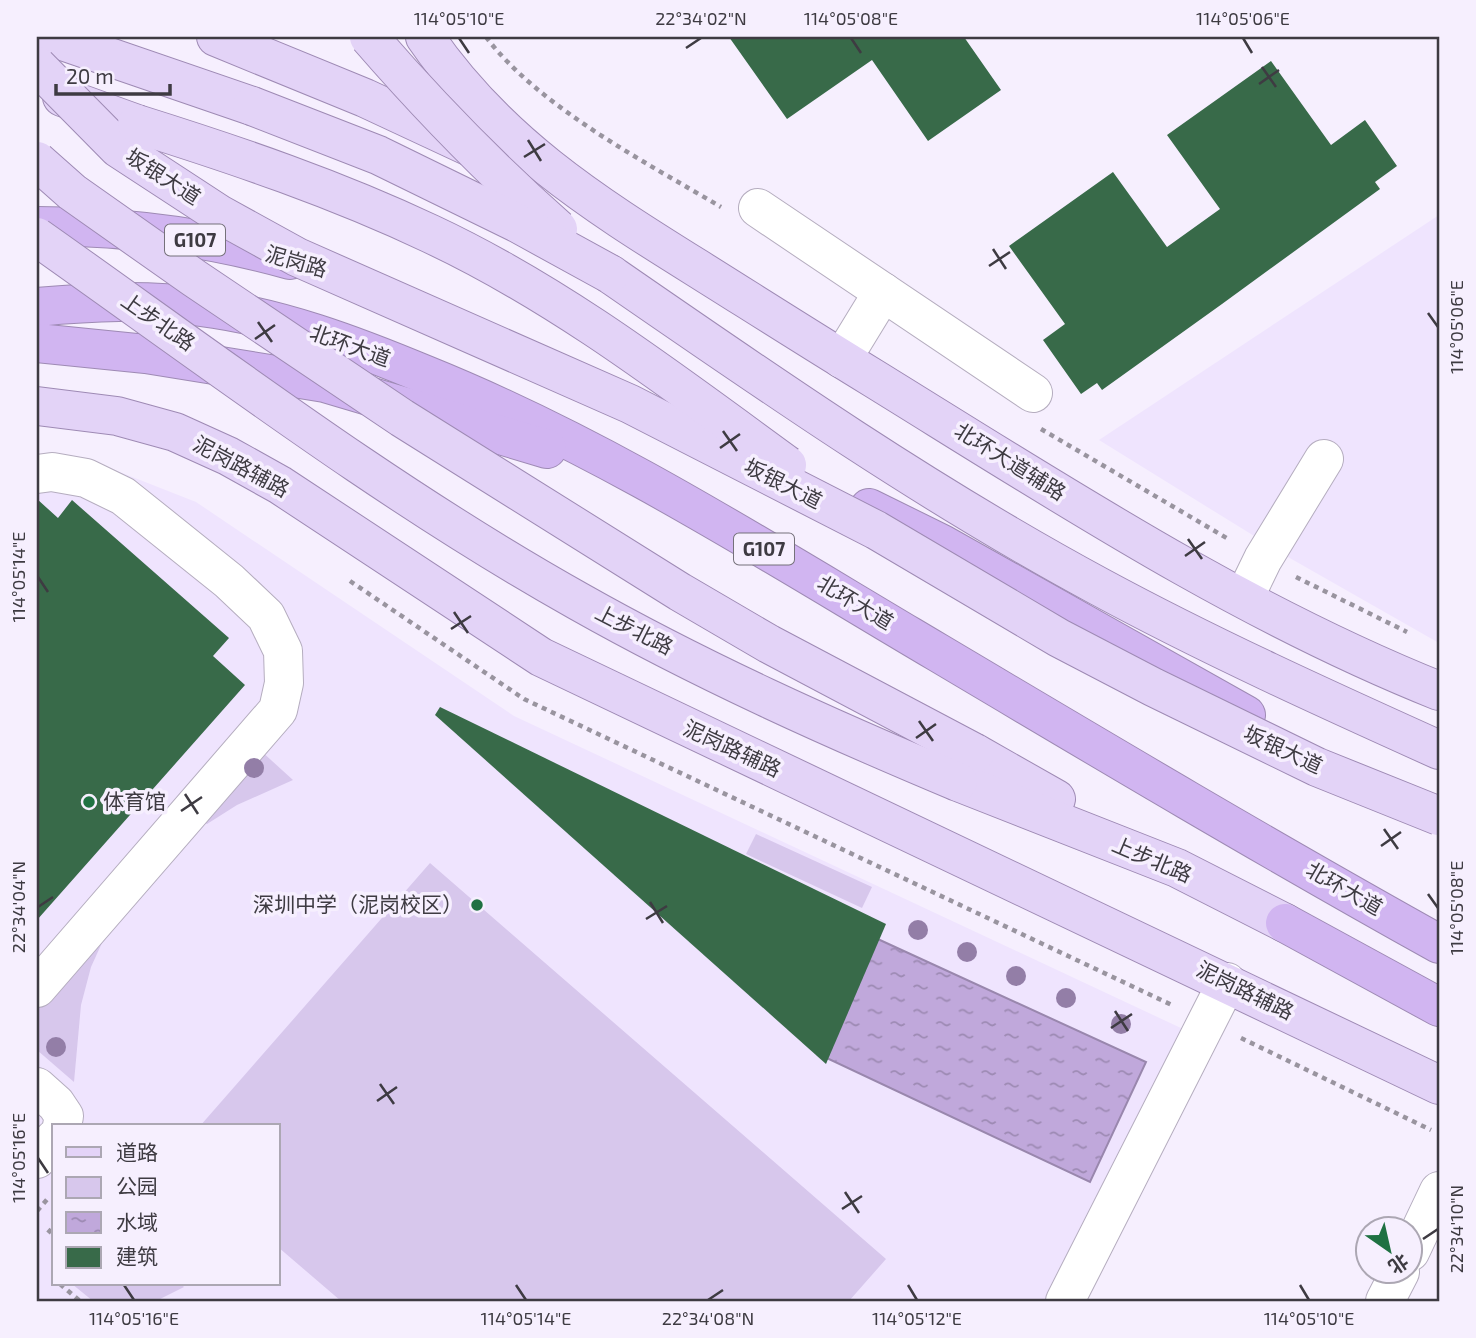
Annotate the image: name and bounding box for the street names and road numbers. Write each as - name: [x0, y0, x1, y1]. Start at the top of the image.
- street label: 坂银大道: [122, 142, 206, 209]
- road number: G107: [165, 224, 225, 256]
- street label: 泥岗路: [263, 240, 330, 281]
- street label: 上步北路: [117, 286, 200, 355]
- street label: 北环大道: [307, 318, 394, 371]
- street label: 北环大道辅路: [951, 417, 1071, 505]
- street label: 泥岗路辅路: [189, 430, 294, 501]
- street label: 坂银大道: [741, 452, 827, 513]
- road number: G107: [734, 534, 794, 564]
- street label: 北环大道: [813, 569, 898, 634]
- street label: 上步北路: [592, 598, 678, 659]
- street label: 泥岗路辅路: [680, 714, 785, 781]
- street label: 坂银大道: [1240, 720, 1327, 778]
- street label: 上步北路: [1109, 831, 1196, 887]
- street label: 北环大道: [1302, 856, 1387, 920]
- street label: 泥岗路辅路: [1193, 955, 1298, 1024]

